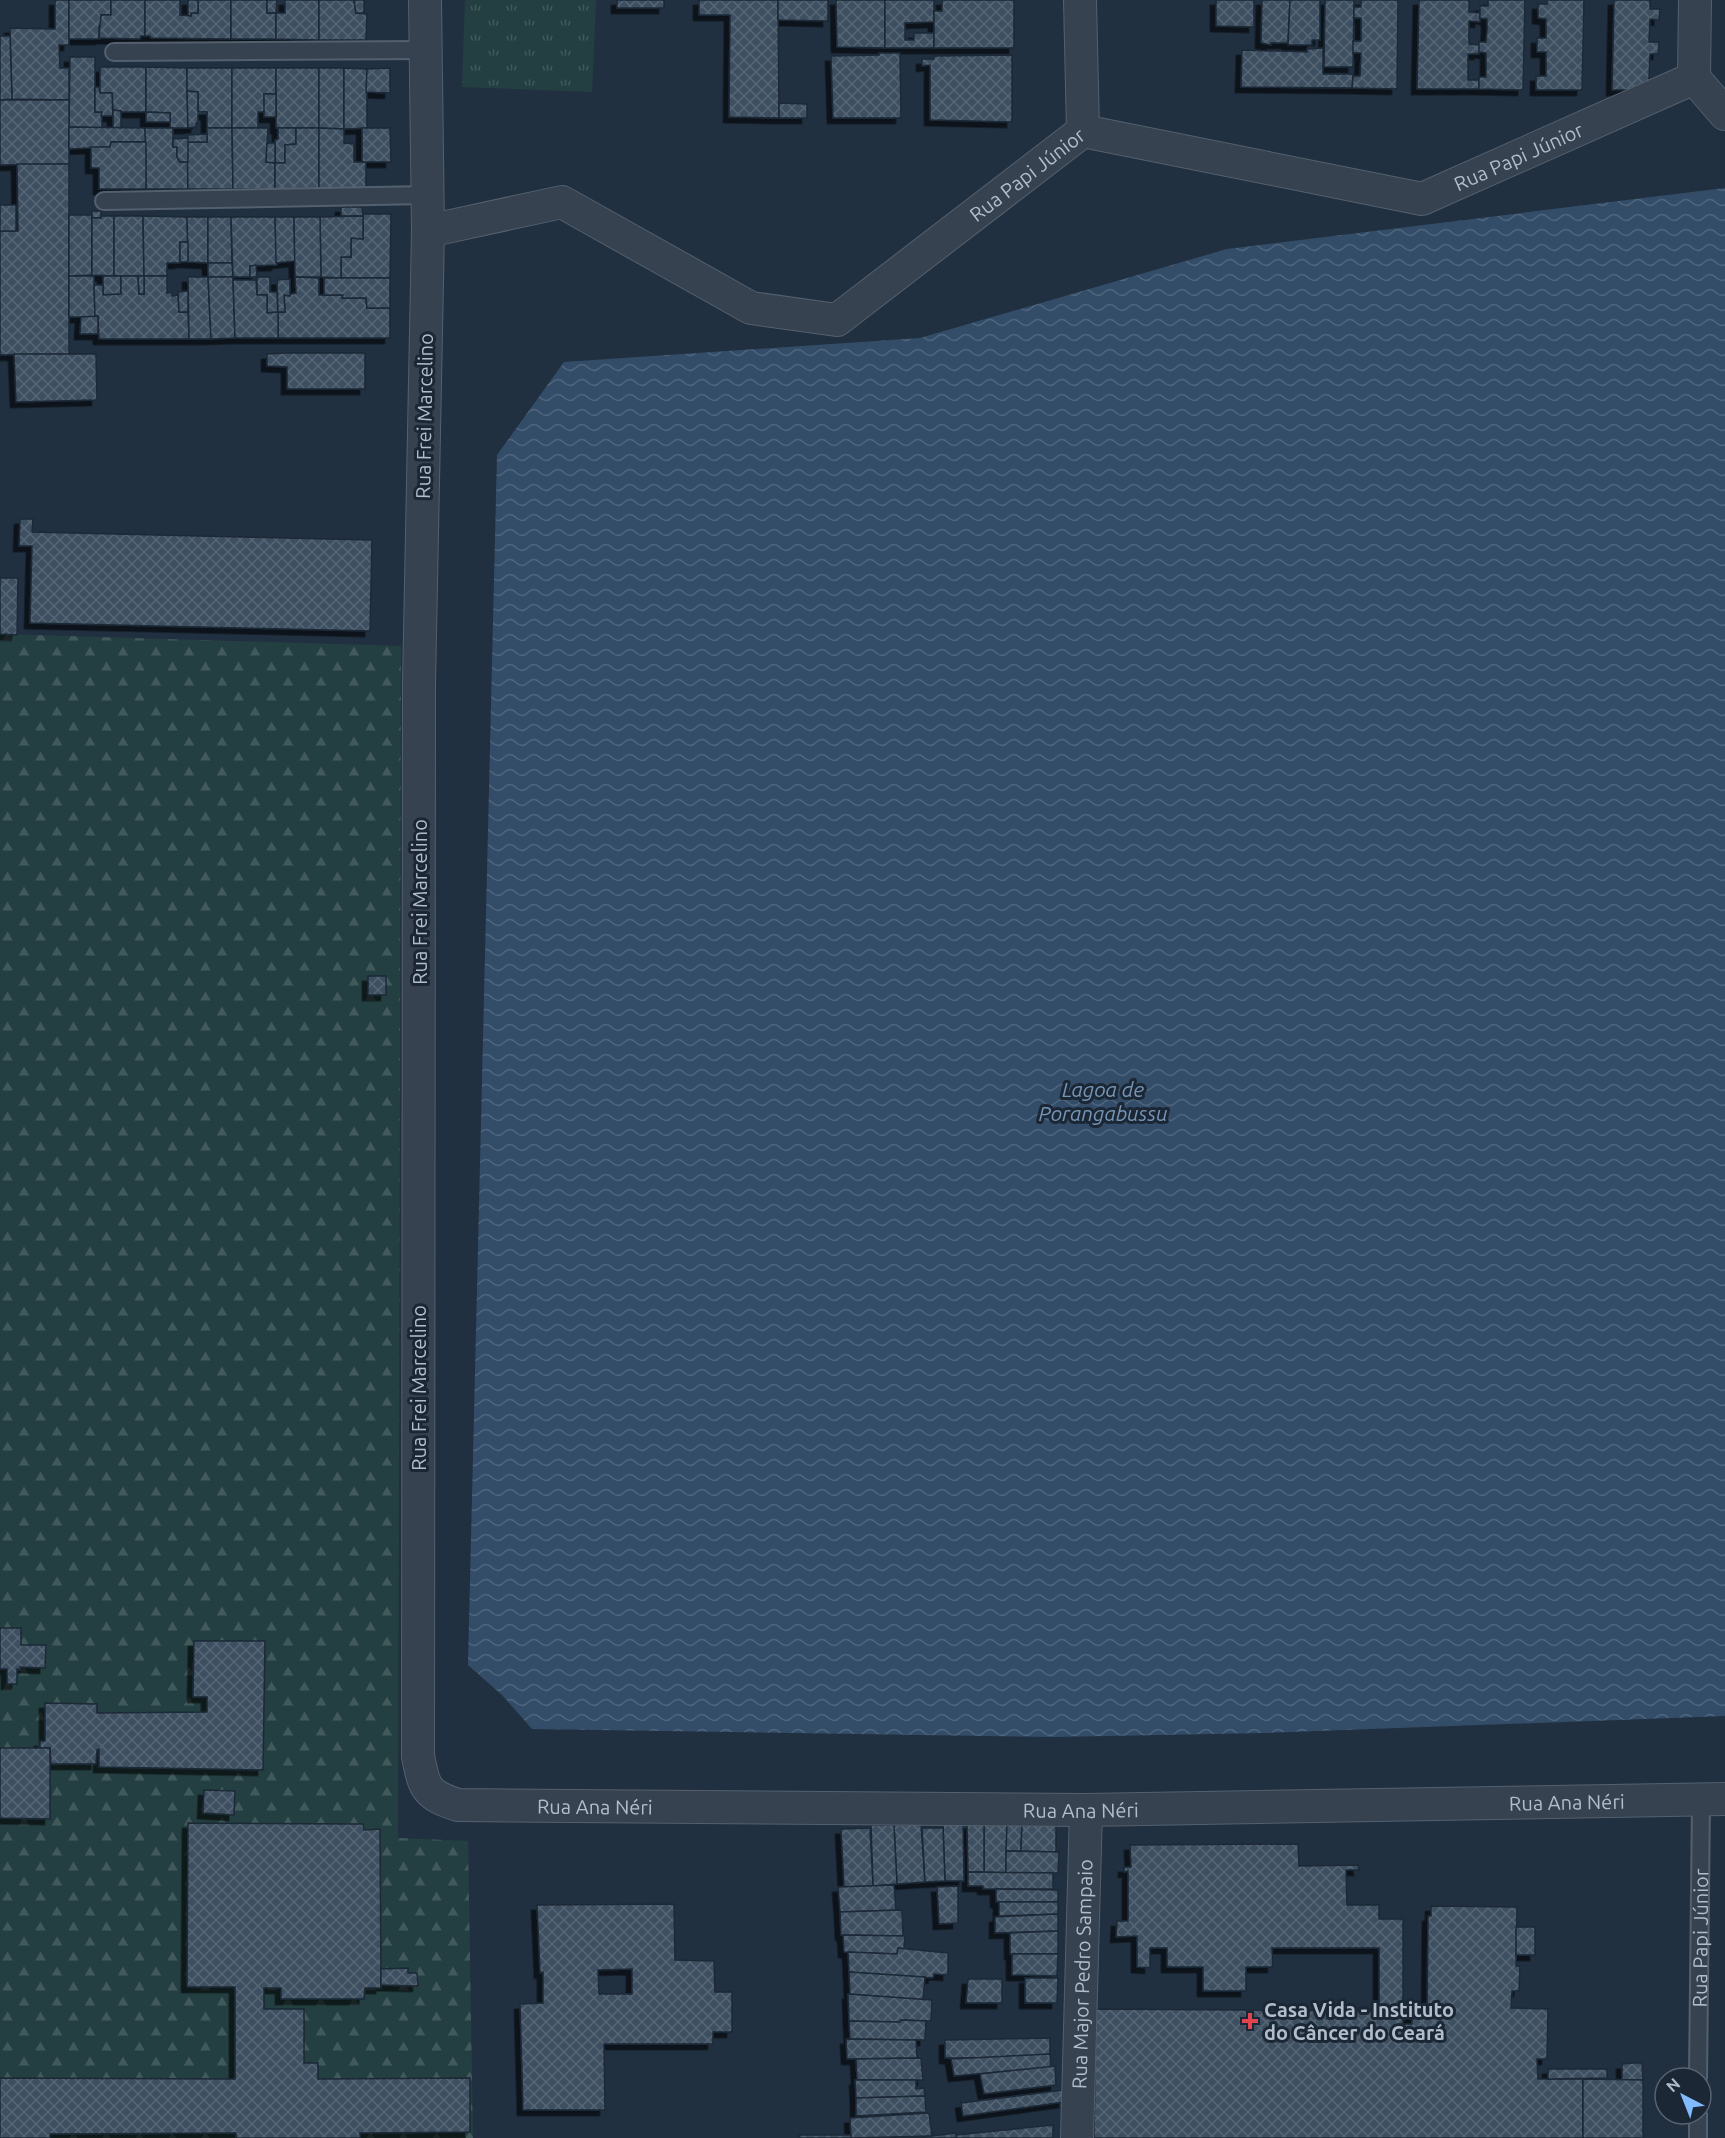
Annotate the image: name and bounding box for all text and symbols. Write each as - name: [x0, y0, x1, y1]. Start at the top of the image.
- street label: Rua Papi Júnior: [1450, 117, 1587, 195]
- street label: Rua Papi Júnior: [965, 122, 1089, 226]
- street label: Rua Frei Marcelino: [411, 333, 437, 499]
- street label: Rua Frei Marcelino: [408, 819, 431, 985]
- water label: Lagoa de Porangabussu: [1039, 1077, 1167, 1125]
- street label: Rua Frei Marcelino: [407, 1305, 430, 1471]
- street label: Rua Ana Néri: [1509, 1789, 1625, 1814]
- street label: Rua Ana Néri: [537, 1794, 653, 1818]
- street label: Rua Ana Néri: [1023, 1798, 1139, 1822]
- street label: Rua Major Pedro Sampaio: [1067, 1859, 1096, 2089]
- street label: Rua Papi Júnior: [1687, 1868, 1712, 2008]
- place label: Casa Vida - Instituto do Câncer do Ceará: [1264, 1998, 1454, 2044]
- marker: Casa Vida - Instituto do Câncer do Ceará: [1241, 2012, 1259, 2030]
- north arrow: [1653, 2066, 1713, 2126]
- text: N: [1663, 2074, 1683, 2096]

